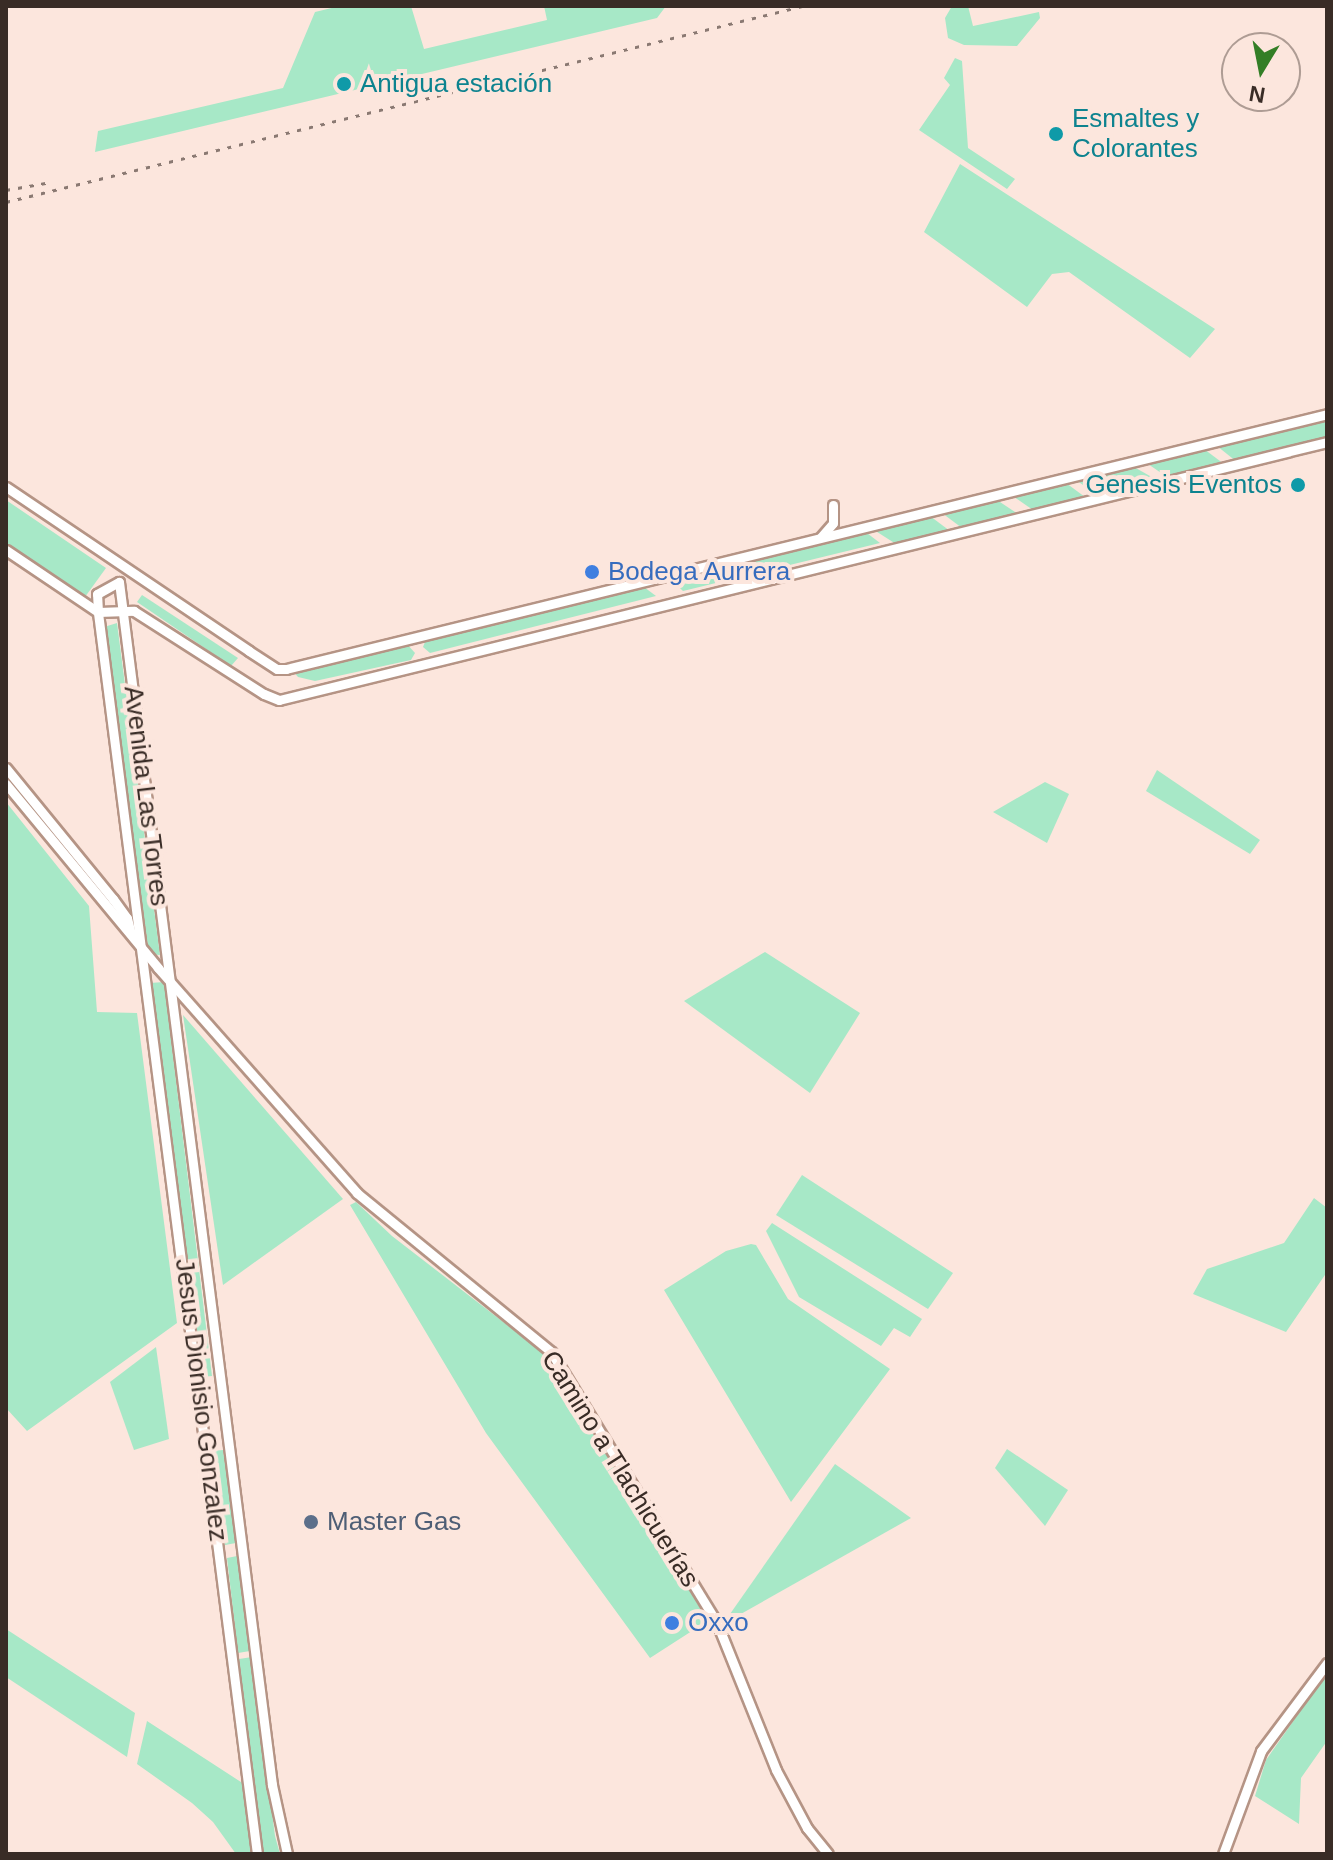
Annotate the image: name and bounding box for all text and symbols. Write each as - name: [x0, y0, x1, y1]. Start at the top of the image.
- north arrow: [1221, 32, 1301, 112]
- place label: Antigua estación: [360, 68, 552, 100]
- marker: Antigua estación: [335, 75, 353, 93]
- text: N: [1247, 80, 1267, 108]
- place label: Esmaltes y Colorantes: [1072, 103, 1199, 164]
- marker: Esmaltes y Colorantes: [1047, 125, 1065, 143]
- place label: Genesis Eventos: [1085, 469, 1282, 501]
- marker: Genesis Eventos: [1289, 476, 1307, 494]
- place label: Bodega Aurrera: [608, 556, 792, 588]
- marker: Bodega Aurrera: [583, 563, 601, 581]
- street label: Avenida Las Torres: [117, 684, 175, 908]
- street label: Jesus Dionisio Gonzalez: [168, 1257, 234, 1543]
- street label: Camino a Tlachicuerías: [534, 1345, 706, 1593]
- place label: Master Gas: [327, 1506, 461, 1538]
- marker: Master Gas: [302, 1513, 320, 1531]
- place label: Oxxo: [688, 1607, 749, 1639]
- marker: Oxxo: [663, 1614, 681, 1632]

